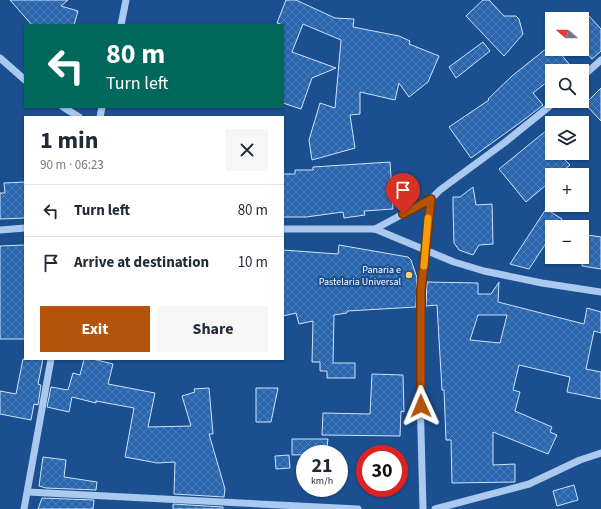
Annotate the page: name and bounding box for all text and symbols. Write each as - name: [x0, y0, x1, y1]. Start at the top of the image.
- north arrow: [545, 12, 589, 56]
- map controls: [545, 12, 589, 264]
- text: 80 m: [106, 34, 165, 74]
- icon: left: [40, 40, 92, 92]
- button: search: [545, 64, 589, 108]
- text: Turn left: [106, 71, 168, 96]
- button: layers: [545, 116, 589, 160]
- text: 1 min: [40, 123, 98, 158]
- button: close: [226, 129, 268, 171]
- text: 90 m · 06:23: [40, 156, 104, 174]
- button: +: [545, 168, 589, 212]
- pin: [386, 173, 420, 214]
- icon: arrive: [392, 179, 414, 201]
- icon: left: [40, 200, 62, 222]
- text: Turn left: [74, 200, 130, 221]
- text: 80 m: [238, 200, 268, 221]
- button: −: [545, 220, 589, 264]
- icon: arrive: [40, 252, 62, 274]
- text: Arrive at destination: [74, 252, 209, 273]
- text: 10 m: [238, 252, 268, 273]
- place label: Panaria e Pastelaria Universal: [319, 263, 401, 289]
- marker: Panaria e Pastelaria Universal: [404, 270, 414, 280]
- button: Exit: [40, 306, 150, 352]
- button: Share: [158, 306, 268, 352]
- position arrow: [400, 385, 442, 427]
- speed limit sign: 30: [356, 445, 408, 497]
- text: 21: [311, 452, 333, 480]
- text: km/h: [311, 474, 333, 488]

